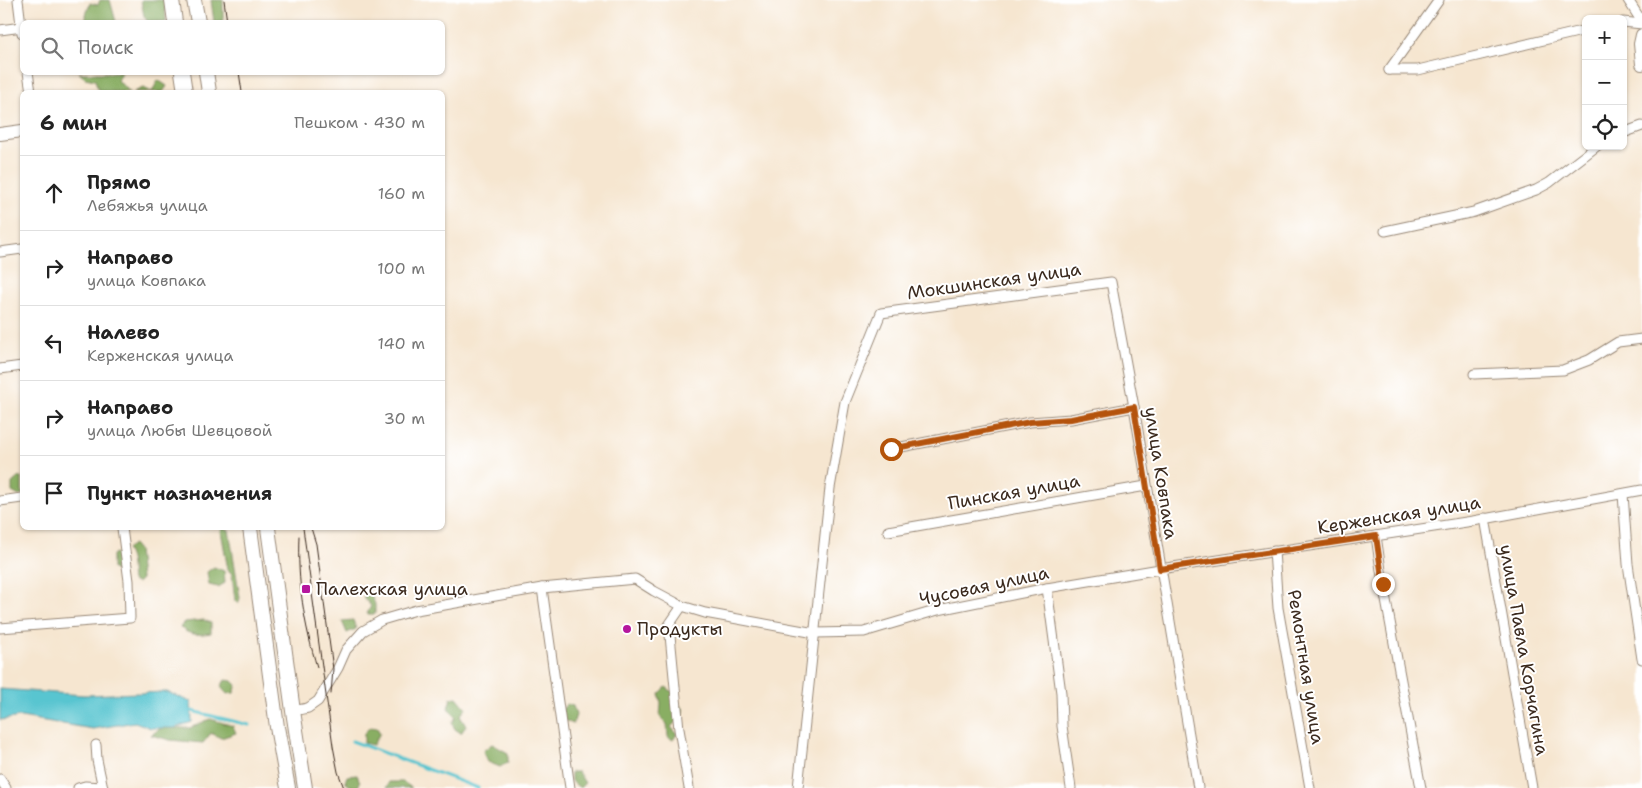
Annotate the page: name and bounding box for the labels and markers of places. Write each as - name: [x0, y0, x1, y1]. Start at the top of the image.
- place label: Палехская улица: [316, 577, 468, 601]
- marker: Палехская улица: [300, 583, 312, 595]
- place label: Продукты: [637, 617, 723, 641]
- marker: Продукты: [621, 623, 633, 635]

